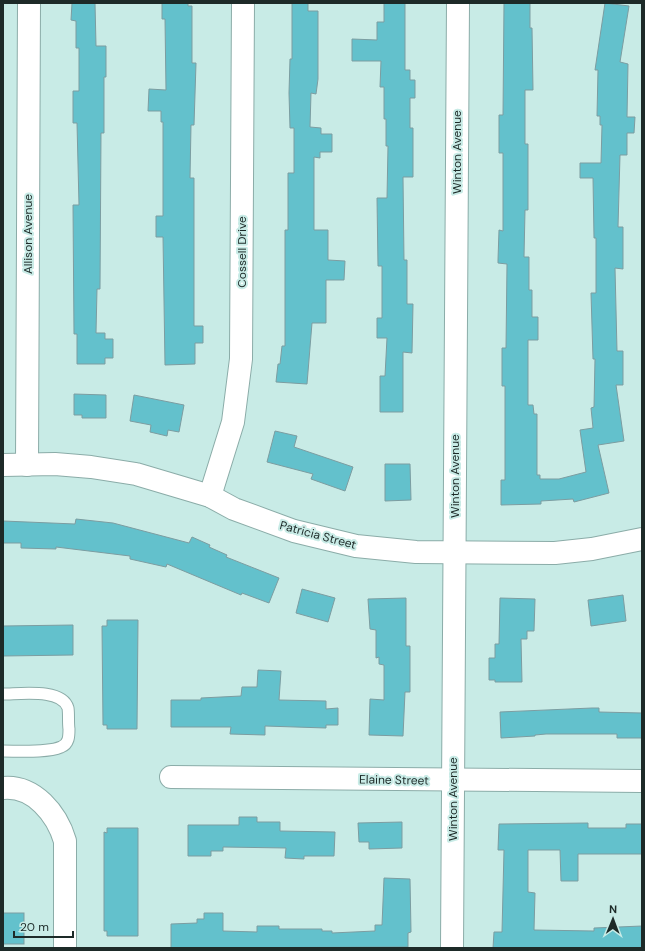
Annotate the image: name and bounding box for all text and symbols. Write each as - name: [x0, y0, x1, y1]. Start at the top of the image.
- street label: Winton Avenue: [449, 110, 465, 194]
- street label: Allison Avenue: [20, 194, 36, 274]
- street label: Cossell Drive: [234, 216, 250, 288]
- street label: Winton Avenue: [447, 434, 463, 518]
- street label: Patricia Street: [278, 517, 358, 553]
- street label: Winton Avenue: [445, 757, 461, 841]
- street label: Elaine Street: [359, 771, 429, 789]
- north arrow: [593, 899, 633, 939]
- text: N: [609, 902, 617, 916]
- scale bar: [14, 913, 73, 939]
- text: 20 m: [20, 919, 49, 935]

